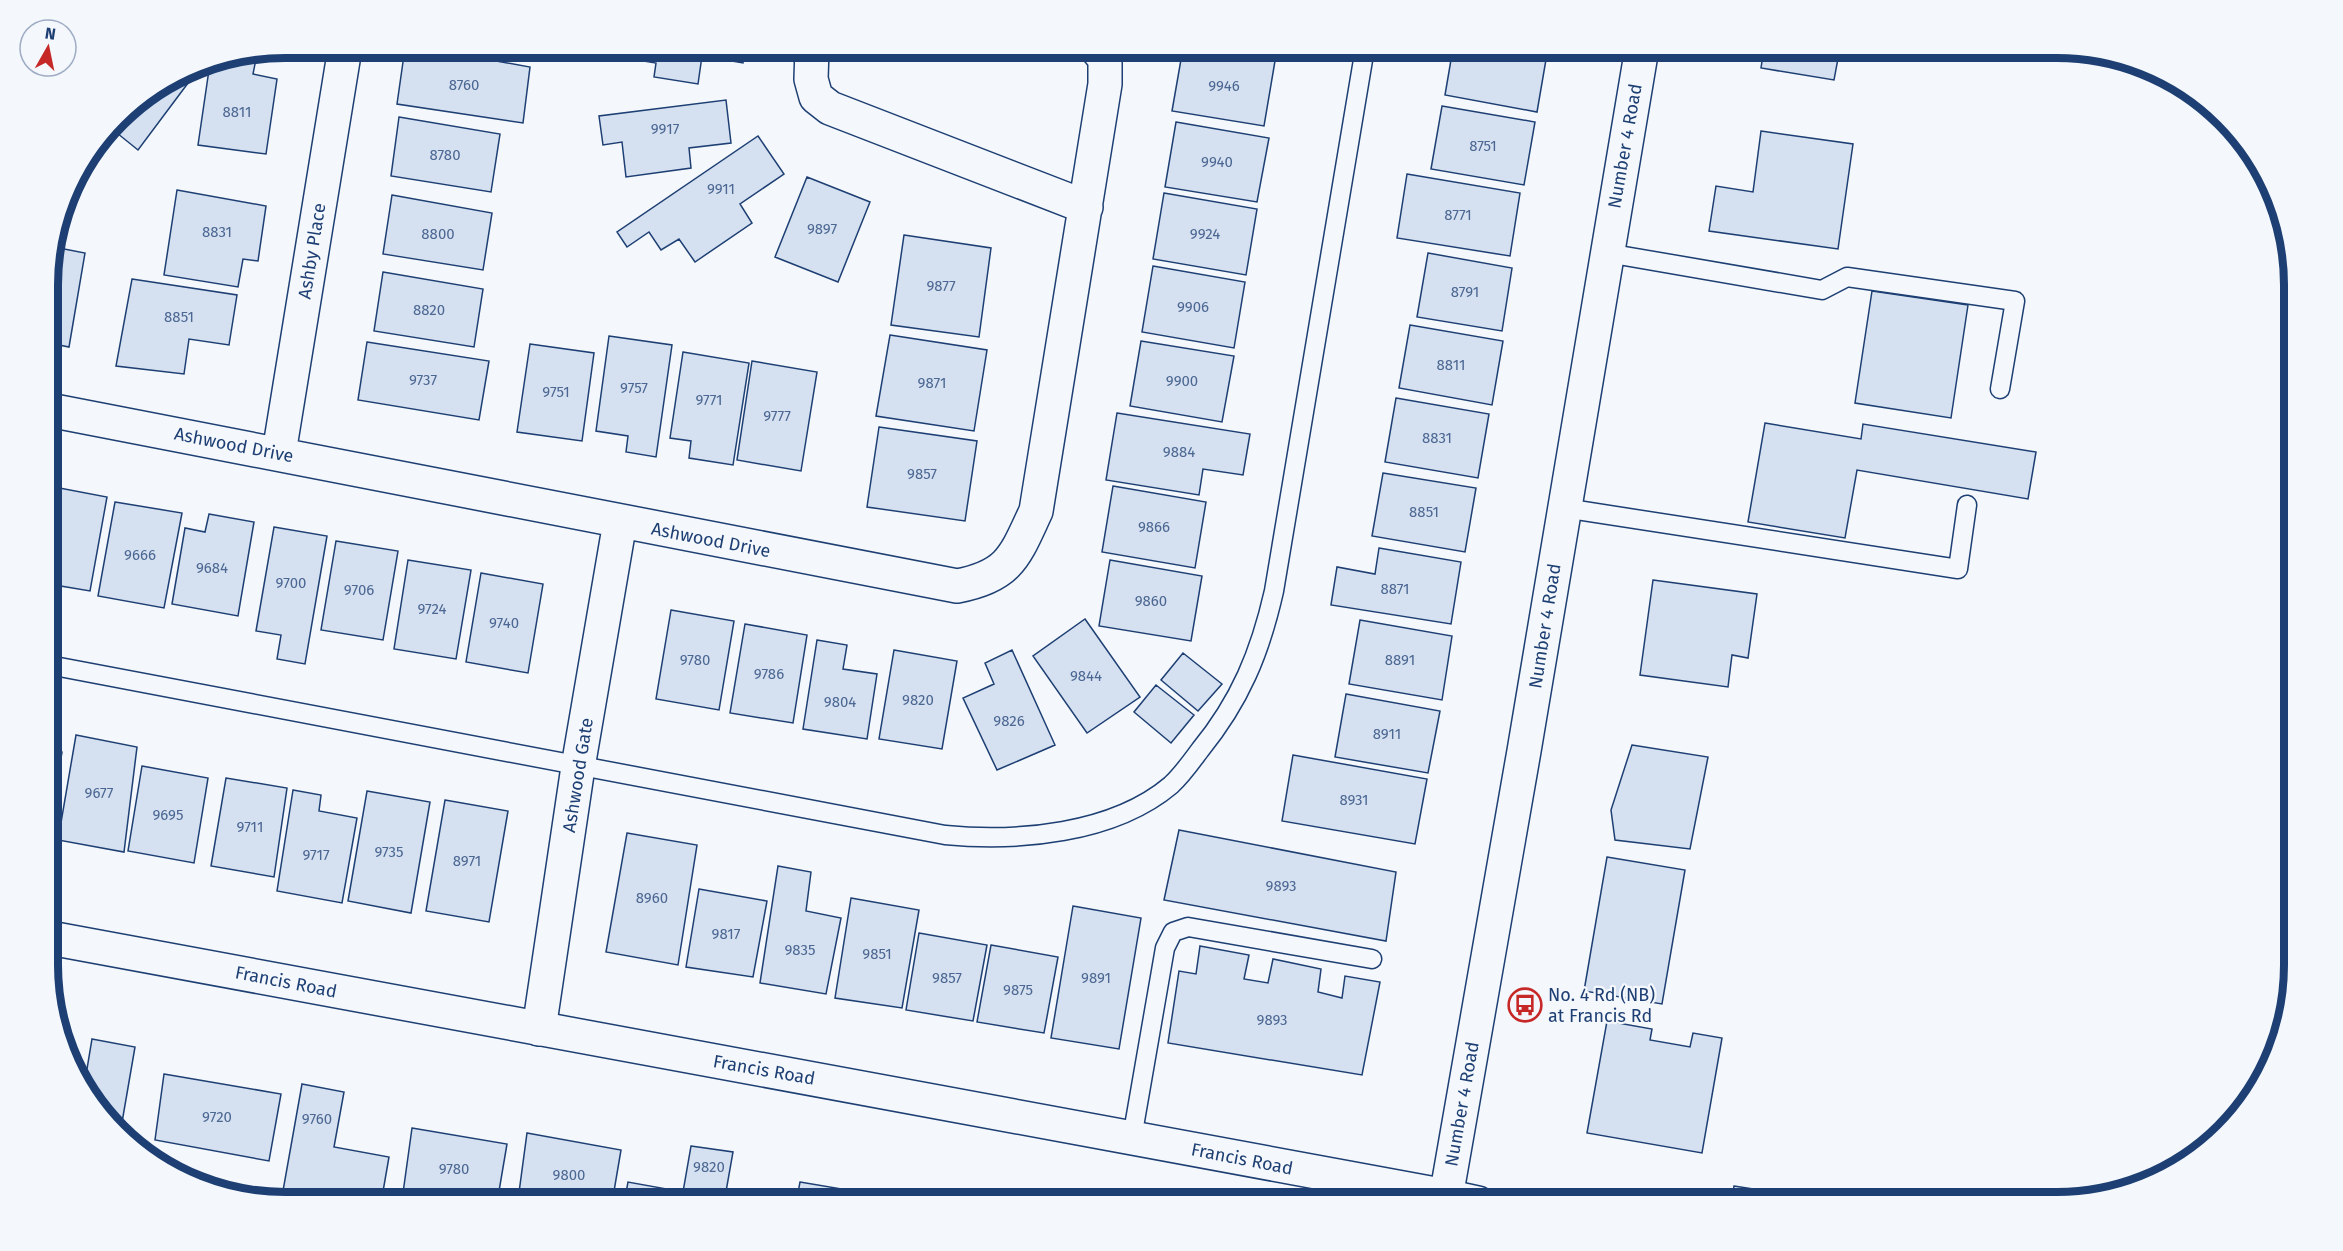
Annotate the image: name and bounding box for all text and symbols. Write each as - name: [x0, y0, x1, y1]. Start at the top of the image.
- north arrow: [18, 18, 78, 78]
- text: N: [44, 23, 57, 44]
- house number: 8760: [449, 76, 479, 94]
- house number: 9946: [1208, 77, 1240, 95]
- street label: Number 4 Road: [1603, 82, 1647, 210]
- house number: 8811: [223, 103, 251, 121]
- house number: 9917: [651, 120, 680, 138]
- house number: 8751: [1469, 137, 1497, 155]
- house number: 8780: [429, 146, 461, 164]
- house number: 9940: [1201, 153, 1233, 171]
- house number: 9911: [707, 180, 735, 198]
- street label: Ashby Place: [294, 201, 330, 301]
- house number: 8771: [1444, 206, 1472, 224]
- house number: 9897: [807, 220, 837, 238]
- house number: 8831: [202, 223, 232, 241]
- house number: 8800: [421, 225, 455, 243]
- house number: 9924: [1190, 225, 1220, 243]
- house number: 9877: [926, 277, 956, 295]
- house number: 8791: [1451, 283, 1479, 301]
- house number: 9906: [1177, 298, 1209, 316]
- house number: 8820: [413, 301, 445, 319]
- house number: 8851: [164, 308, 194, 326]
- house number: 8811: [1437, 356, 1465, 374]
- house number: 9737: [409, 371, 437, 389]
- house number: 9900: [1166, 372, 1198, 390]
- house number: 9871: [918, 374, 946, 392]
- house number: 9757: [620, 379, 648, 397]
- house number: 9751: [542, 383, 570, 401]
- house number: 9771: [695, 391, 723, 409]
- house number: 9777: [763, 407, 791, 425]
- street label: Ashwood Drive: [173, 423, 295, 467]
- house number: 8831: [1422, 429, 1452, 447]
- house number: 9884: [1163, 443, 1195, 461]
- house number: 9857: [907, 465, 937, 483]
- house number: 8851: [1409, 503, 1439, 521]
- street label: Ashwood Drive: [650, 518, 772, 562]
- house number: 9866: [1138, 518, 1170, 536]
- house number: 9666: [124, 546, 156, 564]
- house number: 9684: [196, 559, 228, 577]
- street label: Number 4 Road: [1524, 562, 1566, 690]
- house number: 9700: [276, 574, 306, 592]
- house number: 8871: [1380, 580, 1410, 598]
- house number: 9706: [344, 581, 374, 599]
- house number: 9860: [1135, 592, 1167, 610]
- house number: 9724: [417, 600, 447, 618]
- house number: 9740: [489, 614, 519, 632]
- house number: 9780: [680, 651, 710, 669]
- house number: 8891: [1385, 651, 1415, 669]
- house number: 9786: [754, 665, 784, 683]
- house number: 9844: [1070, 667, 1102, 685]
- house number: 9820: [902, 691, 934, 709]
- house number: 9804: [824, 693, 856, 711]
- house number: 9826: [993, 712, 1025, 730]
- street label: Ashwood Gate: [558, 716, 598, 834]
- house number: 8911: [1373, 725, 1401, 743]
- house number: 9677: [85, 784, 114, 802]
- house number: 8931: [1339, 791, 1369, 809]
- house number: 9695: [152, 806, 184, 824]
- house number: 9711: [237, 818, 263, 836]
- house number: 9735: [374, 843, 404, 861]
- house number: 9717: [302, 846, 330, 864]
- house number: 8971: [453, 852, 481, 870]
- house number: 9893: [1266, 877, 1296, 895]
- house number: 8960: [636, 889, 668, 907]
- house number: 9817: [712, 925, 741, 943]
- house number: 9835: [784, 941, 816, 959]
- house number: 9851: [862, 945, 892, 963]
- street label: Francis Road: [233, 961, 339, 1003]
- house number: 9857: [932, 969, 962, 987]
- house number: 9891: [1081, 969, 1111, 987]
- house number: 9875: [1003, 981, 1033, 999]
- place label: No. 4 Rd (NB) at Francis Rd: [1548, 984, 1655, 1027]
- bus stop icon: No. 4 Rd (NB) at Francis Rd: [1507, 987, 1543, 1023]
- house number: 9893: [1257, 1011, 1287, 1029]
- street label: Number 4 Road: [1440, 1040, 1484, 1168]
- street label: Francis Road: [711, 1050, 817, 1090]
- house number: 9720: [202, 1108, 232, 1126]
- house number: 9760: [302, 1110, 332, 1128]
- street label: Francis Road: [1189, 1138, 1295, 1180]
- house number: 9820: [693, 1158, 725, 1176]
- house number: 9780: [439, 1160, 469, 1178]
- house number: 9800: [553, 1166, 585, 1184]

